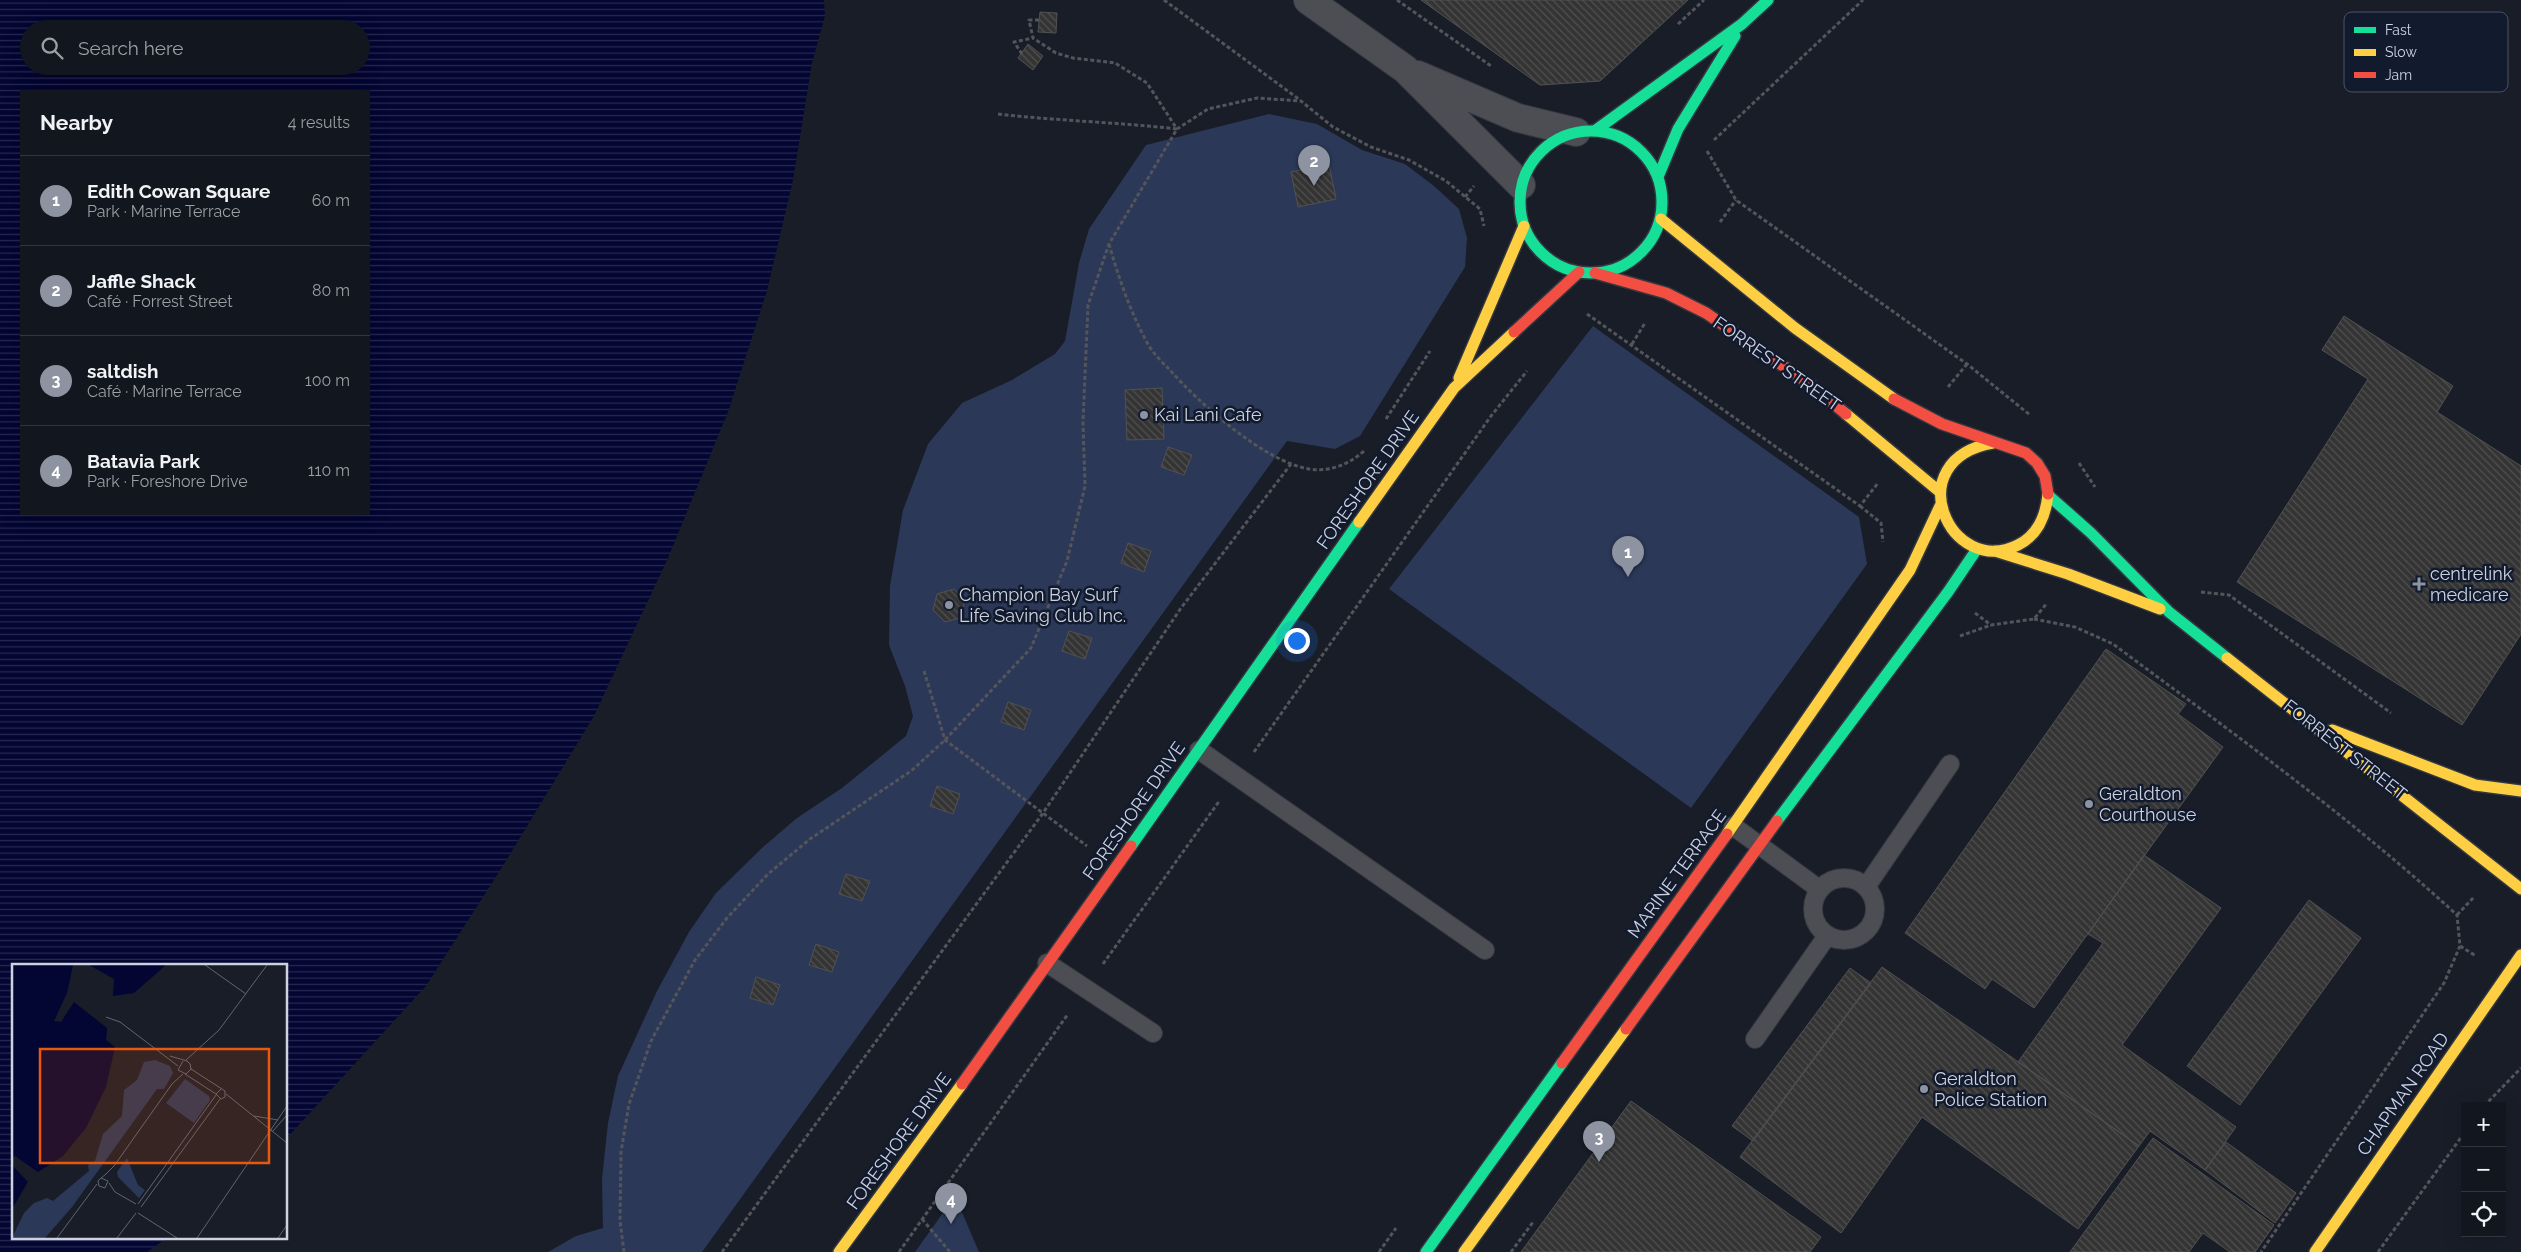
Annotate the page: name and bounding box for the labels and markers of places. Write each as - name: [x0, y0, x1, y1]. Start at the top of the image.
- pin: 2: [1298, 145, 1330, 186]
- place label: Kai Lani Cafe: [1154, 404, 1262, 425]
- marker: Kai Lani Cafe: [1138, 409, 1150, 421]
- pin: 1: [1612, 536, 1644, 577]
- place label: centrelink medicare: [2430, 563, 2513, 605]
- marker: centrelink medicare: [2412, 577, 2426, 591]
- place label: Champion Bay Surf Life Saving Club Inc.: [959, 584, 1126, 626]
- marker: Champion Bay Surf Life Saving Club Inc.: [943, 599, 955, 611]
- place label: Geraldton Courthouse: [2099, 783, 2197, 825]
- marker: Geraldton Courthouse: [2083, 798, 2095, 810]
- place label: Geraldton Police Station: [1934, 1068, 2047, 1110]
- marker: Geraldton Police Station: [1918, 1083, 1930, 1095]
- pin: 3: [1583, 1121, 1615, 1162]
- pin: 4: [935, 1183, 967, 1224]

